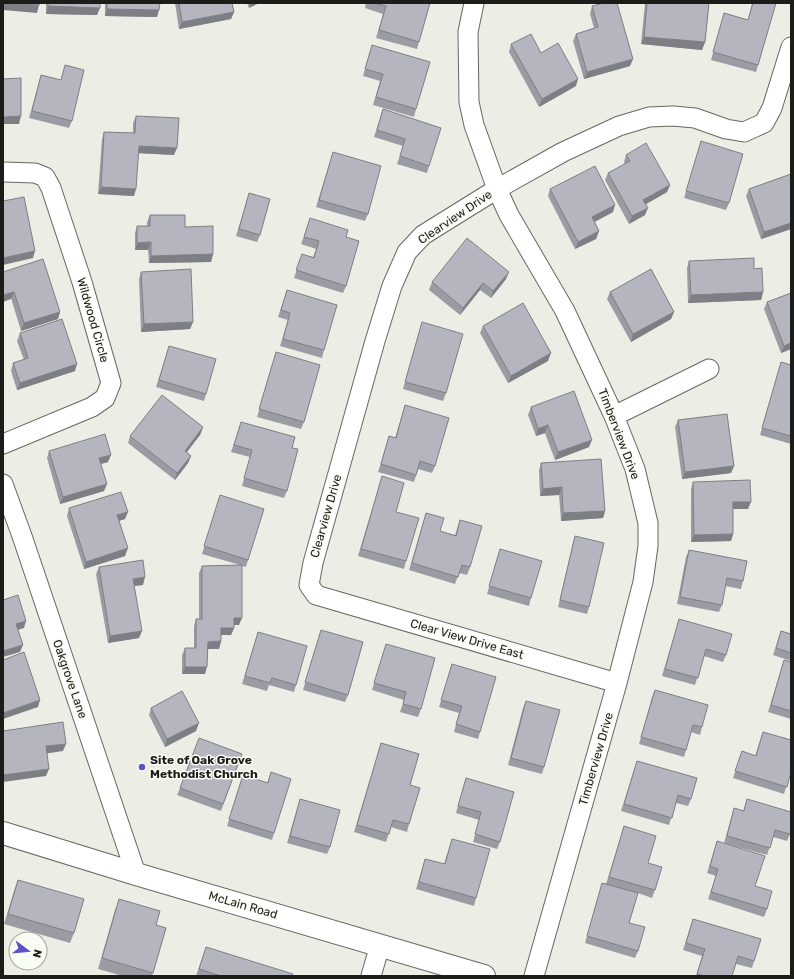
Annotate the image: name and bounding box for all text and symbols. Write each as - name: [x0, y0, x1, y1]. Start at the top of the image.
- street label: Clearview Drive: [415, 187, 495, 247]
- street label: Wildwood Circle: [74, 276, 112, 364]
- street label: Timberview Drive: [595, 387, 643, 482]
- street label: Clearview Drive: [307, 472, 345, 559]
- street label: Clear View Drive East: [409, 616, 526, 662]
- street label: Oakgrove Lane: [50, 638, 90, 720]
- street label: Timberview Drive: [576, 711, 616, 807]
- place label: Site of Oak Grove Methodist Church: [150, 753, 258, 781]
- marker: Site of Oak Grove Methodist Church: [137, 762, 147, 772]
- street label: McLain Road: [207, 888, 279, 922]
- north arrow: [8, 931, 48, 971]
- text: N: [30, 948, 44, 959]

